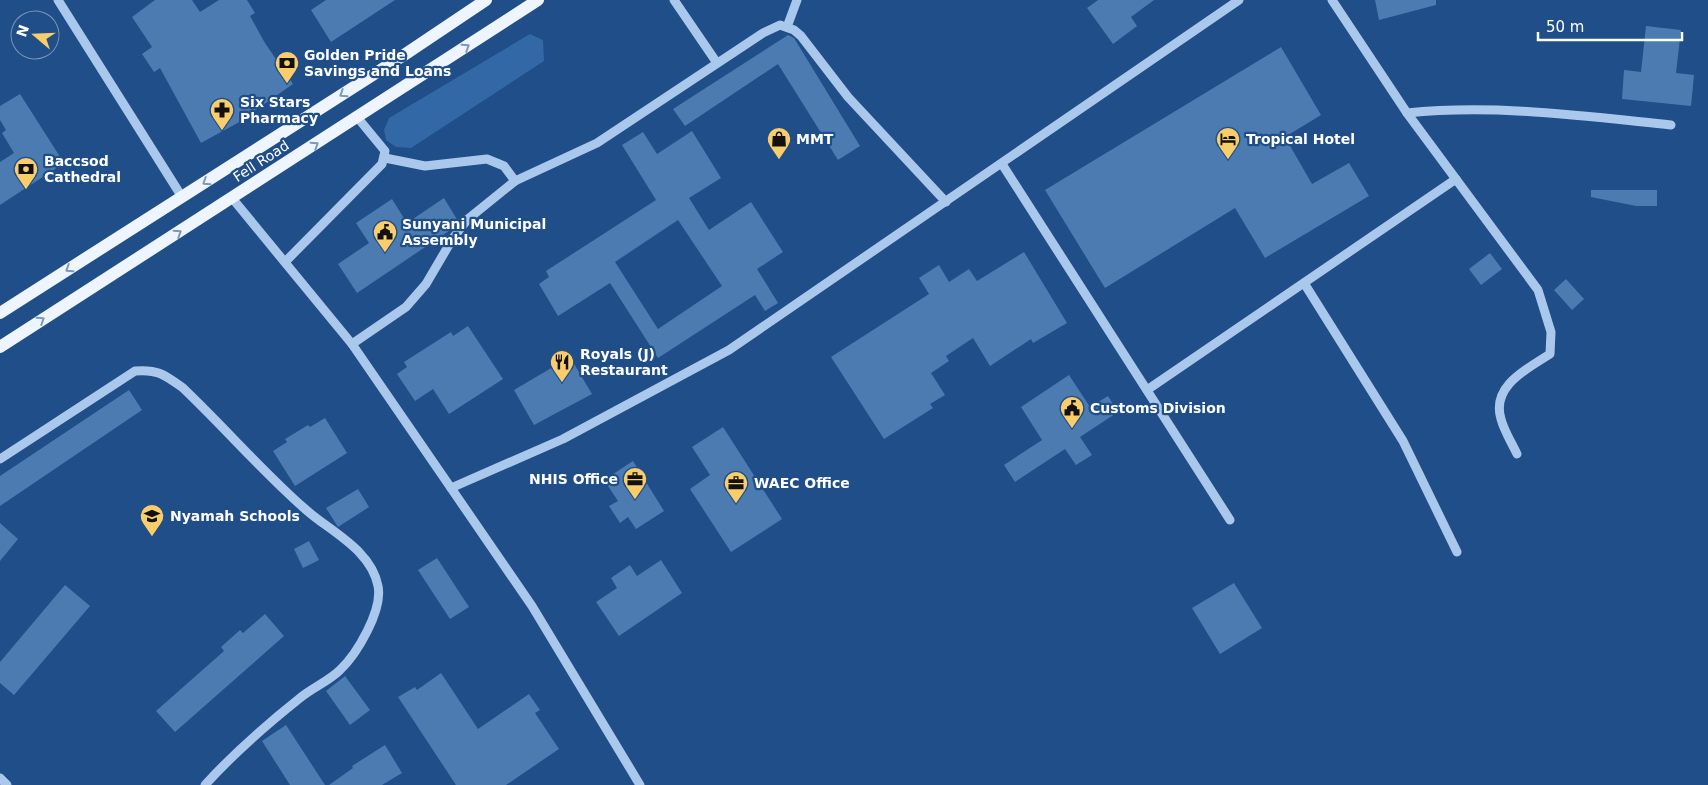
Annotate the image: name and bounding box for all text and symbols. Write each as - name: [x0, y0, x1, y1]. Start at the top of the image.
- north arrow: [10, 10, 60, 60]
- scale bar: [1538, 10, 1682, 42]
- text: 50 m: [1546, 18, 1584, 36]
- text: N: [13, 23, 32, 39]
- one-way arrow: [460, 44, 469, 54]
- place label: Golden Pride Savings and Loans: [304, 47, 451, 79]
- bank icon: Golden Pride Savings and Loans: [274, 50, 300, 84]
- one-way arrow: [339, 88, 348, 98]
- place label: Six Stars Pharmacy: [240, 94, 318, 126]
- pharmacy icon: Six Stars Pharmacy: [209, 97, 235, 131]
- shop icon: MMT: [766, 126, 792, 160]
- hotel icon: Tropical Hotel: [1215, 126, 1241, 160]
- place label: MMT: [796, 131, 834, 147]
- place label: Tropical Hotel: [1246, 131, 1355, 147]
- street label: Fell Road: [230, 137, 292, 185]
- one-way arrow: [309, 142, 318, 151]
- place label: Baccsod Cathedral: [44, 153, 121, 185]
- bank icon: Baccsod Cathedral: [13, 156, 39, 190]
- one-way arrow: [202, 175, 211, 185]
- place label: Sunyani Municipal Assembly: [402, 216, 546, 248]
- public building icon: Sunyani Municipal Assembly: [372, 219, 398, 253]
- one-way arrow: [172, 229, 181, 239]
- one-way arrow: [65, 263, 75, 272]
- one-way arrow: [36, 317, 45, 327]
- place label: Royals (J) Restaurant: [580, 346, 668, 378]
- restaurant icon: Royals (J) Restaurant: [549, 349, 575, 383]
- public building icon: Customs Division: [1059, 395, 1085, 429]
- place label: Customs Division: [1090, 400, 1226, 416]
- office icon: NHIS Office: [622, 466, 648, 500]
- office icon: WAEC Office: [723, 470, 749, 504]
- place label: NHIS Office: [529, 471, 618, 487]
- place label: WAEC Office: [754, 475, 850, 491]
- school or university icon: Nyamah Schools: [139, 503, 165, 537]
- place label: Nyamah Schools: [170, 508, 300, 524]

